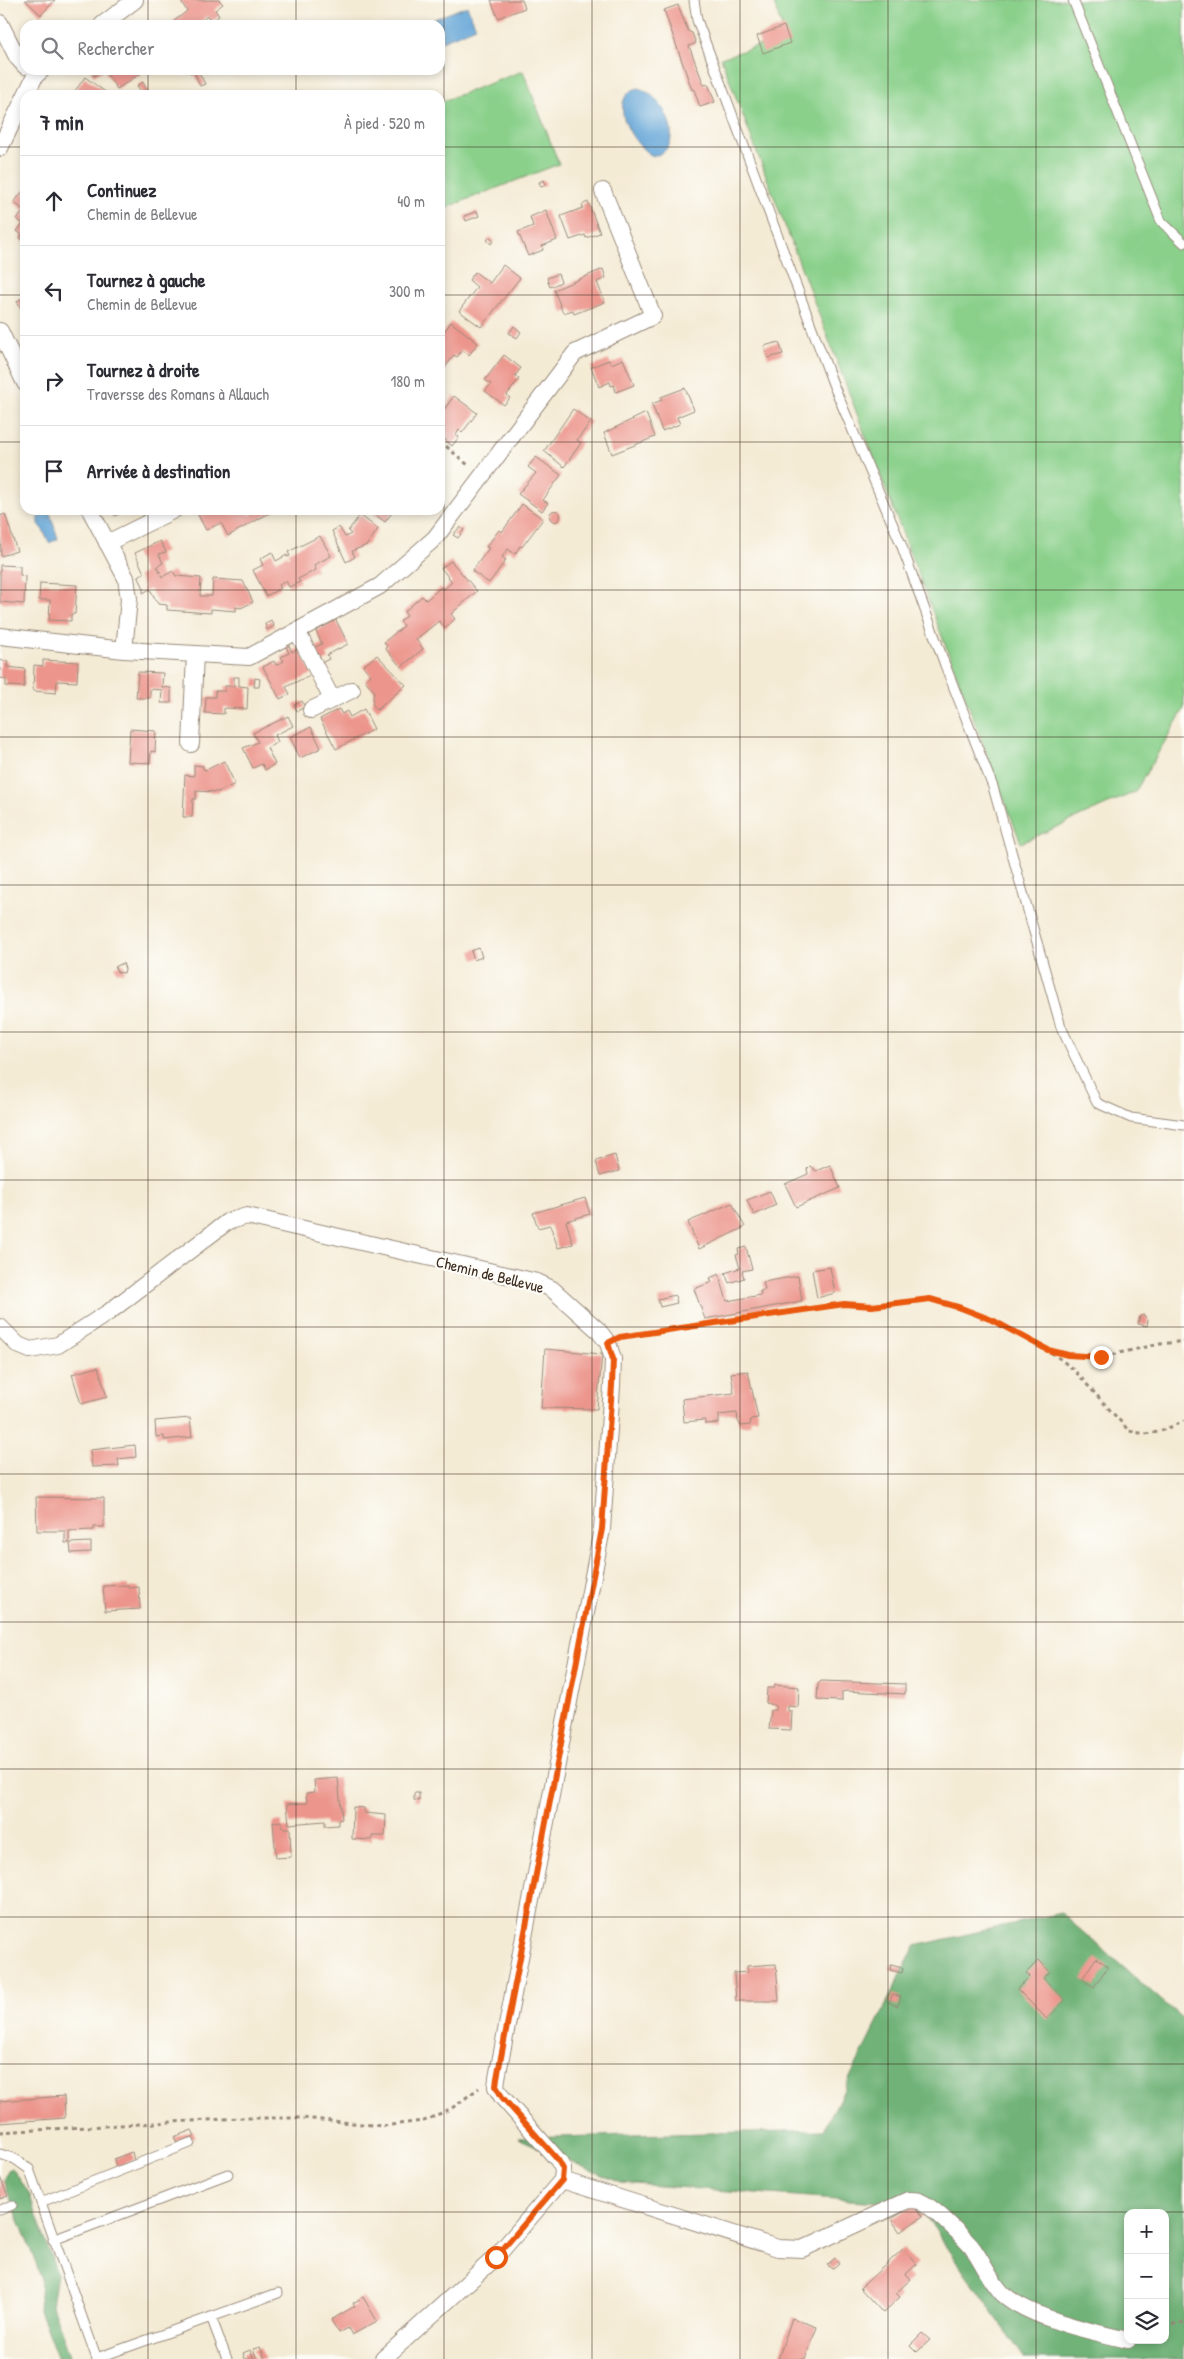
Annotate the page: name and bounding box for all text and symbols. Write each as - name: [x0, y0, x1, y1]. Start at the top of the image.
- search box: [20, 20, 445, 75]
- icon: search: [38, 34, 66, 62]
- text: Rechercher: [78, 35, 155, 61]
- text: 7 min: [40, 108, 84, 137]
- text: À pied · 520 m: [344, 112, 425, 134]
- text: Continuez: [87, 177, 156, 203]
- icon: ahead: [40, 187, 68, 215]
- text: 40 m: [397, 190, 425, 212]
- text: Chemin de Bellevue: [87, 203, 197, 225]
- text: Tournez à gauche: [87, 267, 205, 293]
- icon: left: [40, 277, 68, 305]
- text: 300 m: [389, 280, 425, 302]
- text: Chemin de Bellevue: [87, 293, 197, 315]
- text: Tournez à droite: [87, 357, 200, 383]
- icon: right: [40, 367, 68, 395]
- text: 180 m: [391, 370, 425, 392]
- text: Traversse des Romans à Allauch: [87, 383, 269, 405]
- icon: arrive: [40, 457, 68, 485]
- text: Arrivée à destination: [87, 458, 230, 484]
- street label: Chemin de Bellevue: [434, 1250, 547, 1298]
- route end: [1090, 1346, 1113, 1369]
- map controls: [1124, 2209, 1169, 2344]
- button: +: [1124, 2209, 1169, 2254]
- route start: [485, 2246, 508, 2269]
- button: −: [1124, 2254, 1169, 2299]
- button: layers: [1124, 2299, 1169, 2344]

